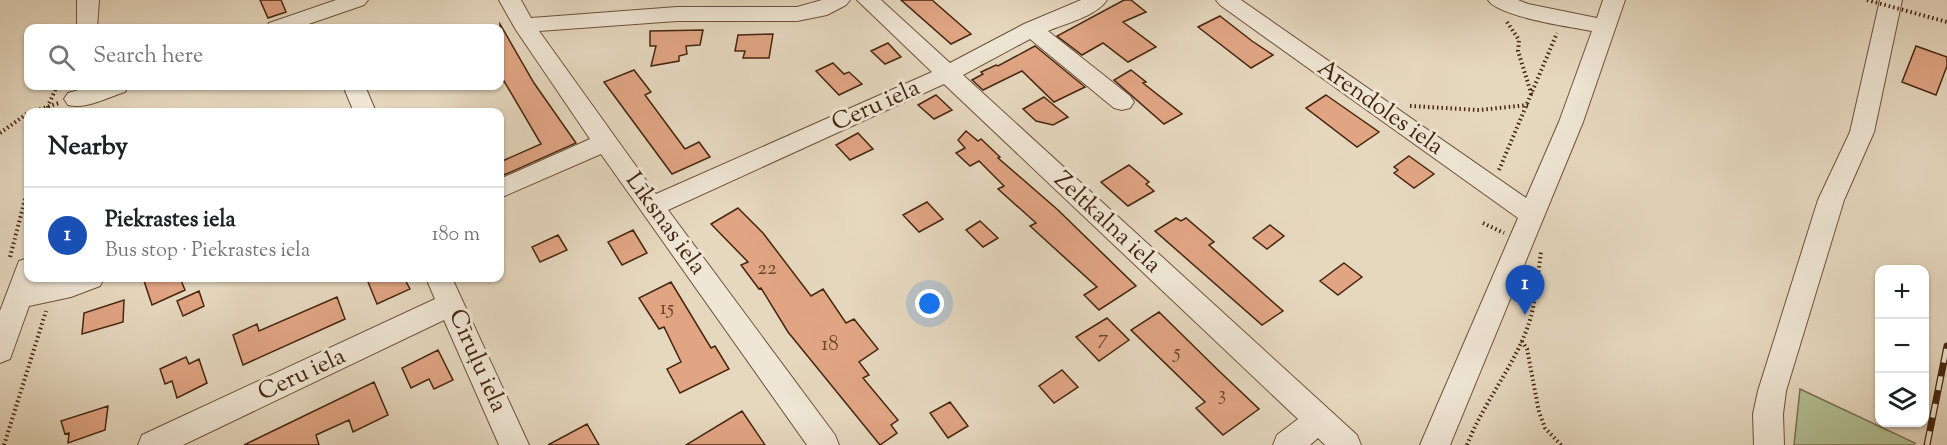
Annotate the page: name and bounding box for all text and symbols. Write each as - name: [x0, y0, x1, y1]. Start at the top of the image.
- search box: [24, 24, 504, 90]
- icon: search: [45, 41, 78, 74]
- text: Search here: [93, 41, 203, 73]
- street label: Arendoles iela: [1310, 52, 1450, 164]
- street label: Ceru iela: [826, 71, 926, 141]
- text: Nearby: [48, 129, 128, 166]
- street label: Zeltkalna iela: [1046, 164, 1168, 282]
- street label: Līksnas iela: [616, 166, 714, 282]
- text: Piekrastes iela: [105, 205, 236, 237]
- text: 1: [64, 221, 71, 250]
- text: 180 m: [432, 221, 480, 250]
- text: Bus stop · Piekrastes iela: [105, 237, 310, 266]
- house number: 22: [757, 254, 777, 284]
- map controls: [1875, 265, 1929, 427]
- button: +: [1875, 265, 1929, 319]
- pin: 1: [1506, 266, 1544, 315]
- your location: [915, 289, 944, 318]
- house number: 15: [660, 294, 674, 324]
- street label: Cīruļu iela: [439, 304, 515, 418]
- button: −: [1875, 319, 1929, 373]
- house number: 7: [1098, 324, 1109, 354]
- house number: 18: [821, 330, 839, 360]
- house number: 5: [1172, 338, 1181, 368]
- street label: Ceru iela: [253, 340, 351, 410]
- button: layers: [1875, 373, 1929, 427]
- house number: 3: [1218, 380, 1226, 410]

